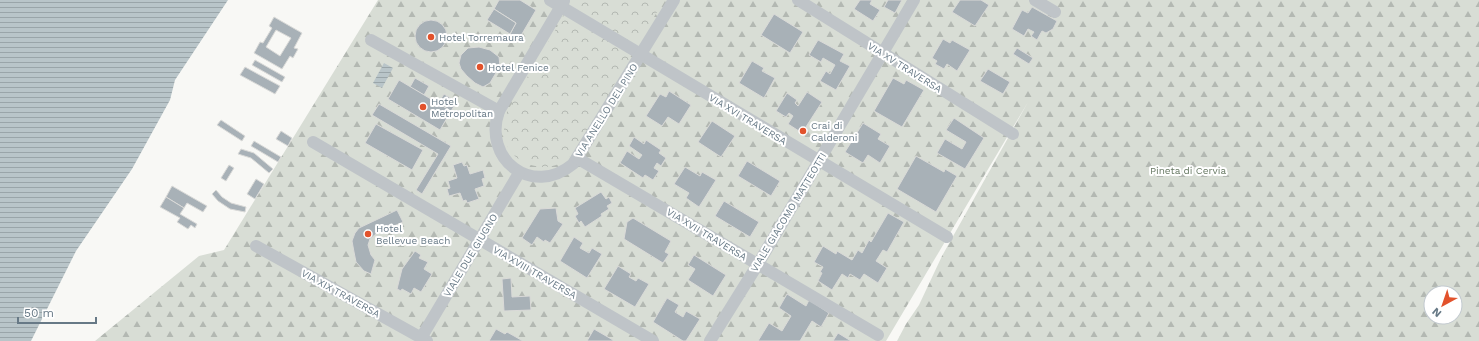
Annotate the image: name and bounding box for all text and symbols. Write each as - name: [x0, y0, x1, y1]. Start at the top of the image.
- marker: Hotel Torremaura: [426, 32, 436, 42]
- place label: Hotel Torremaura: [439, 32, 524, 43]
- street label: VIA XV TRAVERSA: [866, 40, 944, 95]
- street label: VIA ANELLO DEL PINO: [573, 61, 640, 159]
- marker: Hotel Fenice: [475, 62, 485, 72]
- place label: Hotel Fenice: [488, 62, 549, 73]
- street label: VIA XVI TRAVERSA: [707, 92, 789, 147]
- place label: Hotel Metropolitan: [431, 96, 493, 119]
- marker: Hotel Metropolitan: [418, 102, 428, 112]
- place label: Crai di Calderoni: [811, 120, 857, 143]
- marker: Crai di Calderoni: [798, 126, 808, 136]
- street label: VIALE GIACOMO MATTEOTTI: [748, 151, 828, 274]
- park label: Pineta di Cervia: [1150, 165, 1226, 176]
- street label: VIA XVII TRAVERSA: [665, 206, 749, 263]
- street label: VIALE DUE GIUGNO: [441, 212, 500, 299]
- place label: Hotel Bellevue Beach: [376, 223, 450, 246]
- marker: Hotel Bellevue Beach: [363, 229, 373, 239]
- street label: VIA XVIII TRAVERSA: [491, 244, 579, 301]
- street label: VIA XIX TRAVERSA: [300, 267, 382, 320]
- north arrow: [1423, 285, 1463, 325]
- scale bar: [18, 299, 96, 325]
- text: N: [1430, 305, 1444, 320]
- text: 50 m: [24, 306, 54, 320]

